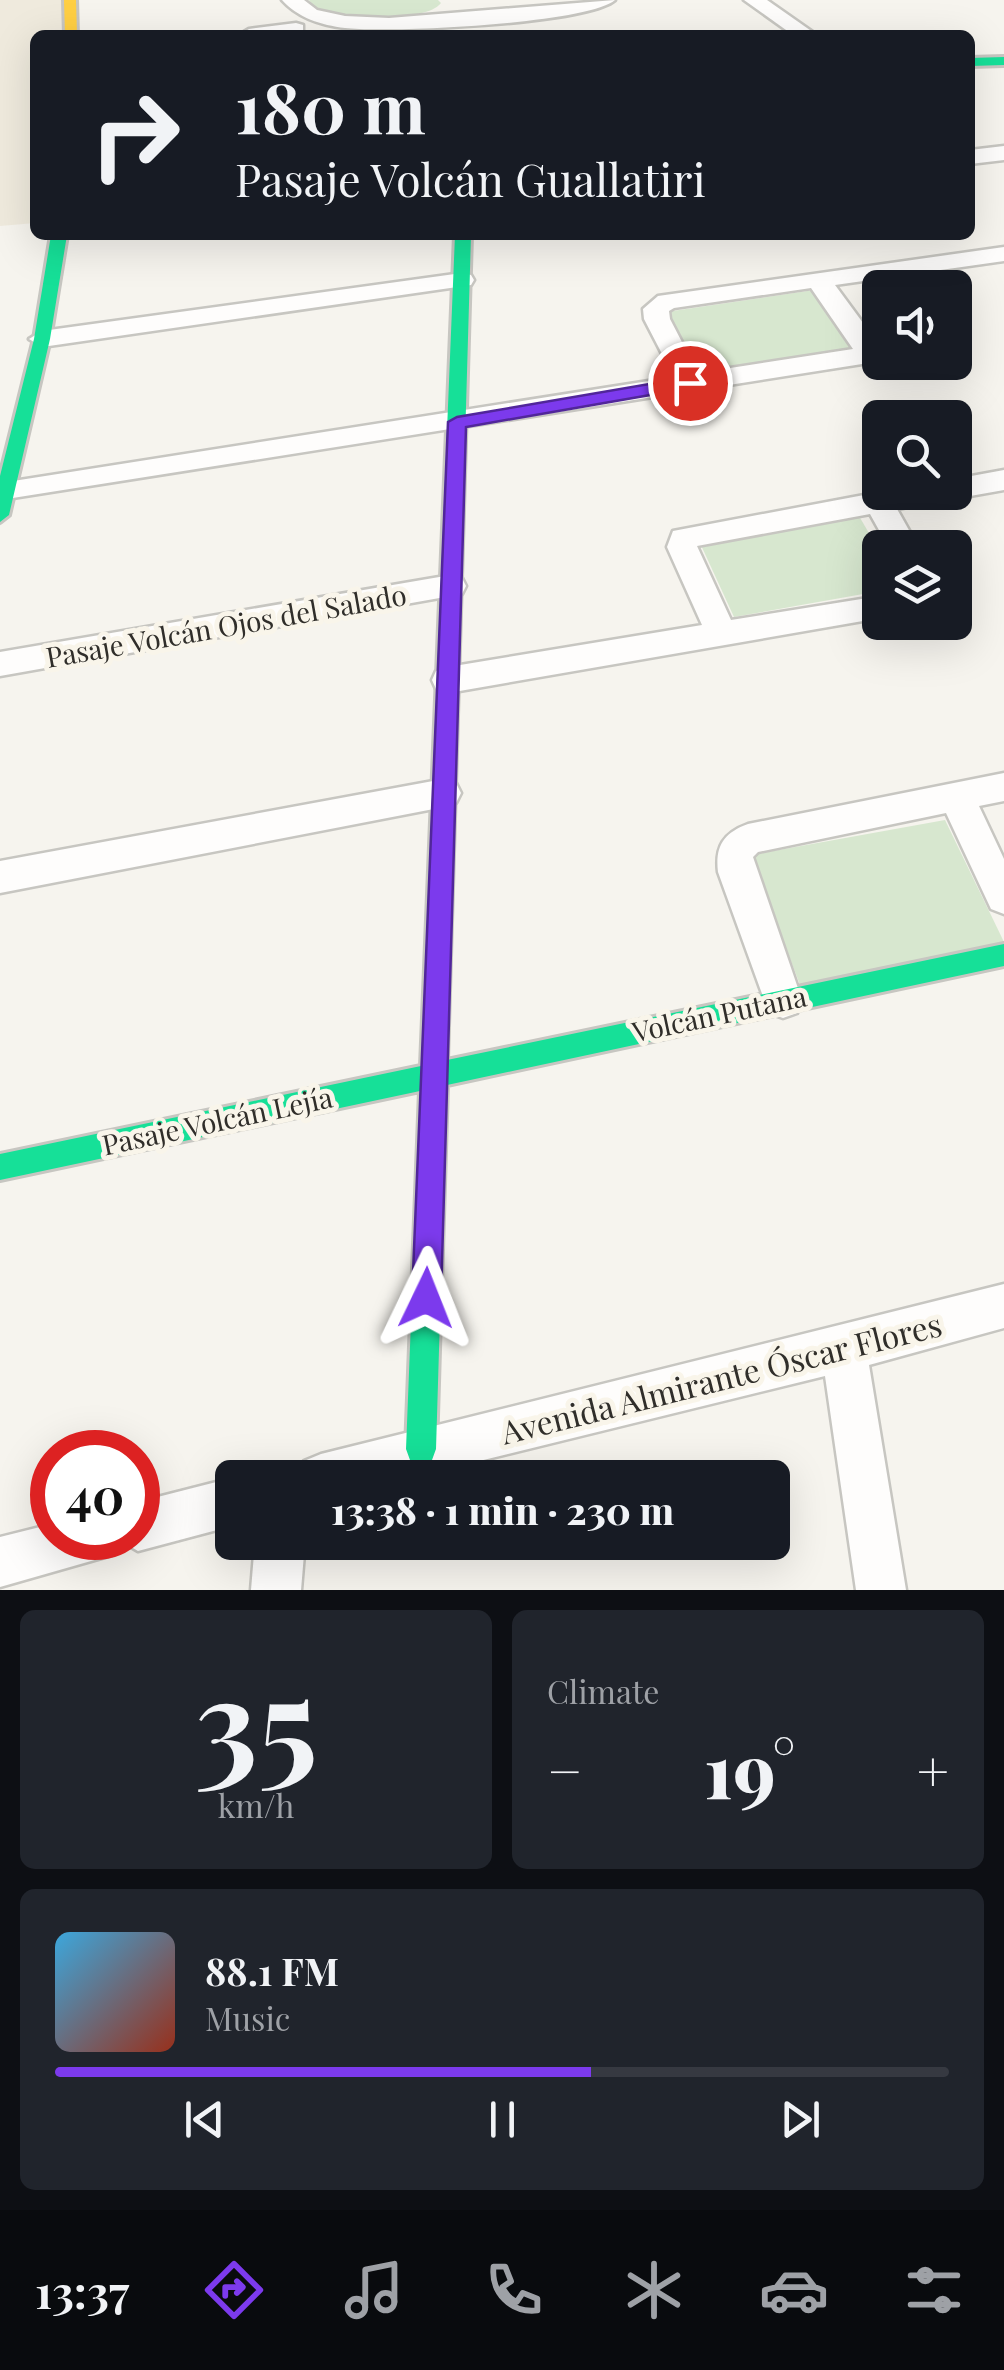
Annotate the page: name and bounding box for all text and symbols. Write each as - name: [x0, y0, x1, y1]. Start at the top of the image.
- text: 180 m: [235, 58, 426, 152]
- icon: right: [70, 70, 200, 200]
- text: Pasaje Volcán Guallatiri: [235, 148, 706, 208]
- map controls: [862, 270, 972, 640]
- button: sound: [862, 270, 972, 380]
- pin: [648, 341, 733, 426]
- icon: arrive: [663, 356, 718, 411]
- button: search: [862, 400, 972, 510]
- button: layers: [862, 530, 972, 640]
- street label: Pasaje Volcán Ojos del Salado: [43, 575, 409, 675]
- street label: Volcán Putana: [628, 976, 810, 1050]
- street label: Pasaje Volcán Lejía: [98, 1078, 336, 1162]
- position arrow: [374, 1246, 478, 1350]
- street label: Avenida Almirante Óscar Flores: [495, 1301, 946, 1453]
- speed limit sign: 40: [30, 1430, 160, 1560]
- text: 13:38 · 1 min · 230 m: [331, 1484, 674, 1535]
- text: 35: [194, 1631, 318, 1805]
- text: Climate: [547, 1669, 659, 1712]
- text: 19°: [704, 1718, 795, 1818]
- text: −: [547, 1732, 583, 1806]
- text: +: [917, 1732, 949, 1806]
- text: km/h: [218, 1783, 294, 1826]
- text: 88.1 FM: [205, 1945, 339, 1996]
- text: Music: [205, 1996, 290, 2039]
- icon: previous: [177, 2092, 232, 2147]
- icon: pause: [475, 2092, 530, 2147]
- icon: next: [773, 2092, 828, 2147]
- icon: directions: [199, 2255, 269, 2325]
- icon: music: [339, 2255, 409, 2325]
- icon: phone: [479, 2255, 549, 2325]
- icon: climate: [619, 2255, 689, 2325]
- icon: car: [759, 2255, 829, 2325]
- icon: filters: [899, 2255, 969, 2325]
- text: 13:37: [35, 2260, 129, 2320]

